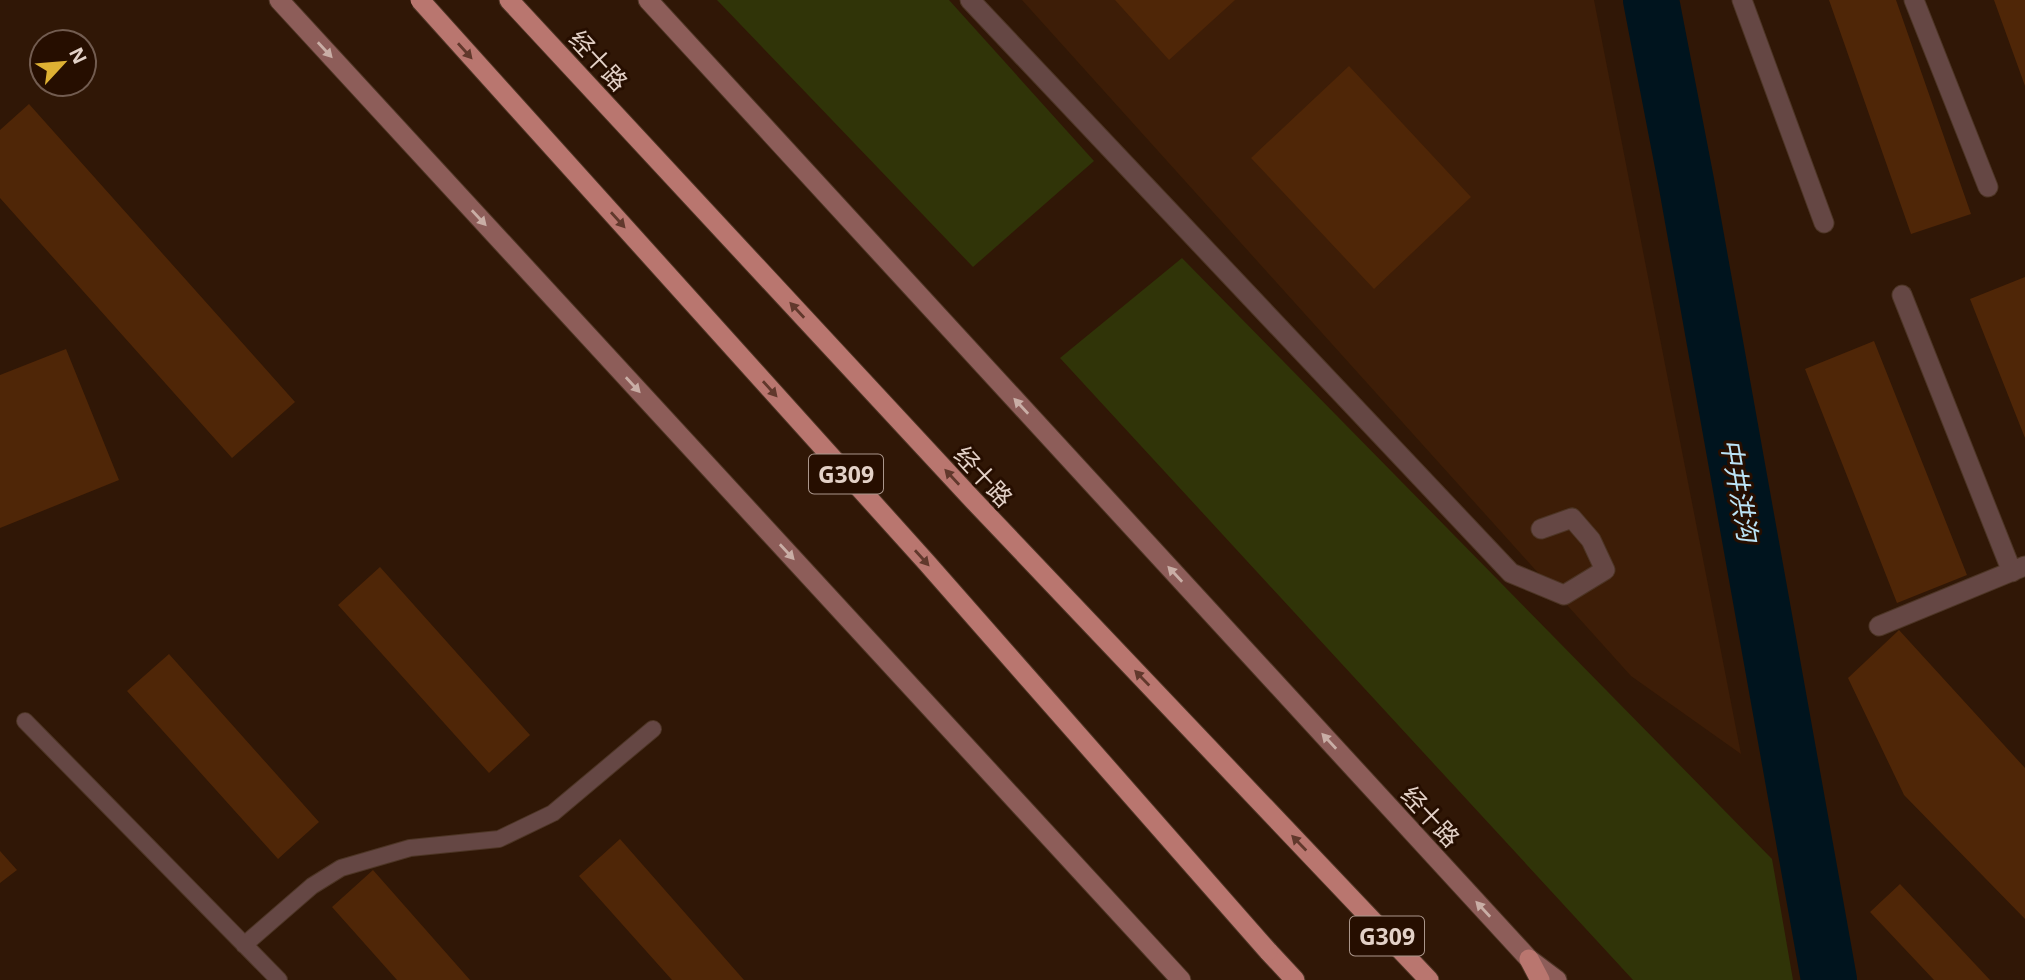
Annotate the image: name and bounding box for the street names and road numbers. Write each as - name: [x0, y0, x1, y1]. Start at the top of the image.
- street label: 经十路: [562, 22, 636, 98]
- street label: 经十路: [947, 438, 1021, 514]
- road number: G309: [809, 454, 883, 494]
- street label: 经十路: [1394, 778, 1468, 854]
- road number: G309: [1350, 917, 1424, 956]

